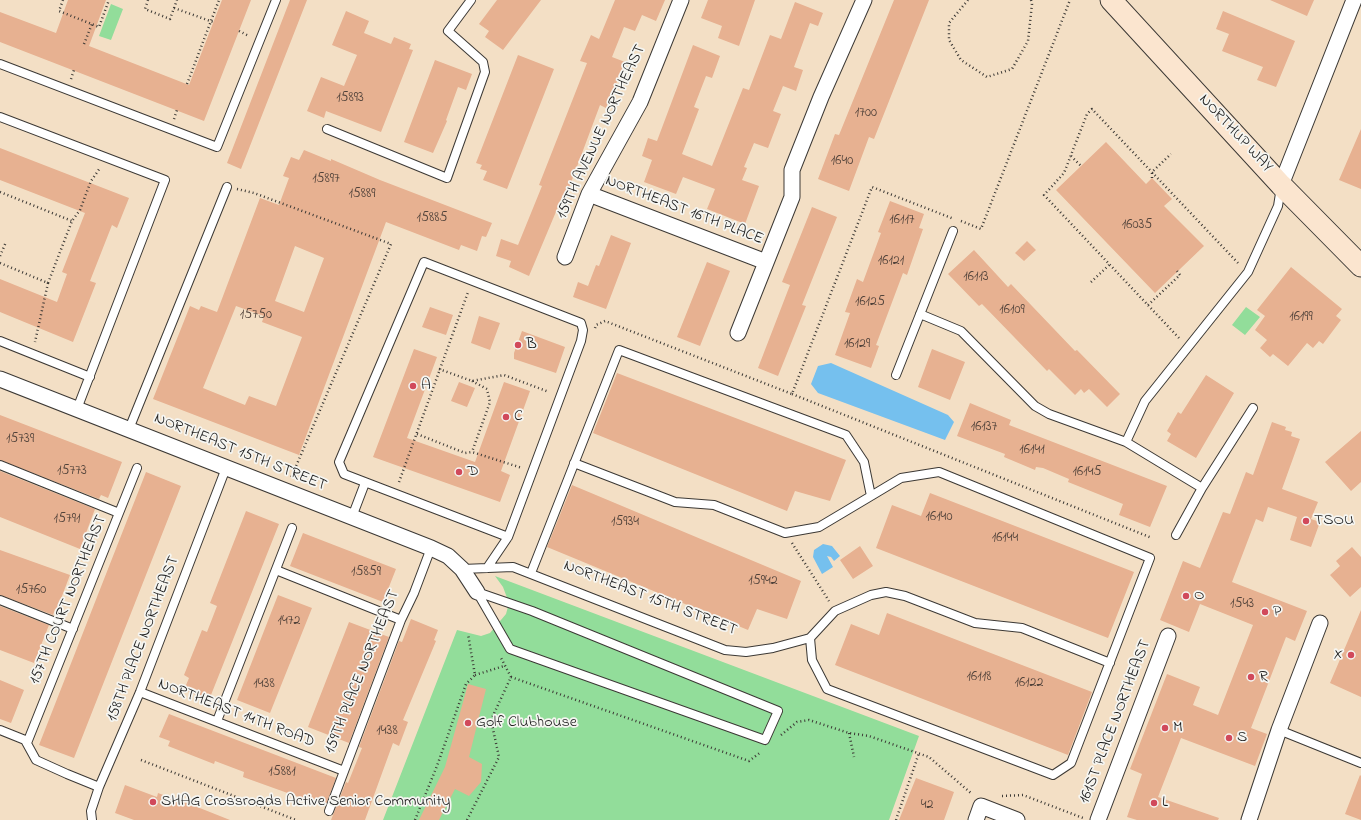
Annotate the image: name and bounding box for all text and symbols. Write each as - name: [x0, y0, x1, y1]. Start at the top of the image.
- street label: 159TH AVENUE NORTHEAST: [553, 42, 651, 222]
- house number: 15893: [336, 91, 364, 107]
- street label: NORTHUP WAY: [1194, 91, 1276, 177]
- house number: 1700: [855, 106, 877, 122]
- house number: 1640: [831, 154, 853, 170]
- house number: 15897: [312, 172, 340, 188]
- street label: NORTHEAST 16TH PLACE: [602, 172, 766, 250]
- house number: 15889: [348, 187, 376, 203]
- house number: 15885: [417, 211, 447, 227]
- house number: 16117: [889, 213, 915, 229]
- house number: 16035: [1122, 218, 1152, 234]
- house number: 16121: [878, 254, 904, 270]
- house number: 16113: [963, 270, 989, 286]
- house number: 16125: [855, 295, 885, 311]
- house number: 16109: [999, 303, 1025, 319]
- house number: 15750: [240, 308, 272, 324]
- house number: 16199: [1289, 310, 1313, 326]
- place label: B: [526, 335, 537, 355]
- house number: 16129: [844, 337, 870, 353]
- marker: B: [513, 340, 523, 350]
- place label: A: [421, 376, 431, 396]
- marker: A: [408, 381, 418, 391]
- place label: C: [514, 407, 523, 427]
- street label: NORTHEAST 15TH STREET: [151, 410, 329, 496]
- marker: C: [501, 412, 511, 422]
- house number: 16137: [971, 420, 997, 436]
- house number: 15739: [6, 432, 34, 448]
- house number: 16141: [1019, 443, 1045, 459]
- place label: D: [467, 462, 479, 482]
- house number: 15773: [57, 464, 87, 480]
- house number: 16145: [1073, 465, 1101, 481]
- marker: D: [454, 467, 464, 477]
- house number: 16140: [926, 510, 952, 526]
- place label: TSOU: [1314, 511, 1354, 531]
- house number: 15791: [54, 512, 80, 528]
- street label: 157TH COURT NORTHEAST: [26, 513, 112, 687]
- house number: 15934: [611, 515, 639, 531]
- marker: TSOU: [1301, 516, 1311, 526]
- house number: 16144: [992, 531, 1018, 547]
- street label: 158TH PLACE NORTHEAST: [104, 553, 184, 725]
- street label: NORTHEAST 15TH STREET: [561, 557, 739, 641]
- house number: 15859: [351, 565, 381, 581]
- house number: 15942: [748, 574, 778, 590]
- house number: 15760: [16, 583, 46, 599]
- place label: O: [1194, 586, 1205, 606]
- street label: 159TH PLACE NORTHEAST: [321, 587, 405, 757]
- marker: O: [1181, 591, 1191, 601]
- house number: 1543: [1230, 597, 1254, 613]
- place label: P: [1273, 602, 1281, 622]
- marker: P: [1260, 607, 1270, 617]
- house number: 1472: [278, 614, 300, 630]
- street label: 161ST PLACE NORTHEAST: [1076, 637, 1156, 807]
- place label: X: [1334, 645, 1343, 665]
- marker: X: [1346, 650, 1356, 660]
- place label: R: [1259, 667, 1268, 687]
- house number: 16118: [967, 670, 991, 686]
- marker: R: [1246, 672, 1256, 682]
- street label: NORTHEAST 14TH ROAD: [155, 675, 317, 753]
- house number: 16122: [1015, 676, 1043, 692]
- house number: 1438: [253, 677, 275, 693]
- place label: Golf Clubhouse: [476, 713, 577, 733]
- marker: Golf Clubhouse: [463, 718, 473, 728]
- place label: M: [1173, 718, 1183, 738]
- marker: M: [1160, 723, 1170, 733]
- house number: 1438: [376, 724, 398, 740]
- place label: S: [1237, 728, 1247, 748]
- marker: S: [1224, 733, 1234, 743]
- house number: 15881: [268, 765, 296, 781]
- place label: SHAG Crossroads Active Senior Community: [161, 792, 450, 812]
- place label: L: [1162, 793, 1168, 813]
- marker: SHAG Crossroads Active Senior Community: [148, 797, 158, 807]
- house number: 42: [921, 798, 933, 814]
- marker: L: [1149, 798, 1159, 808]

